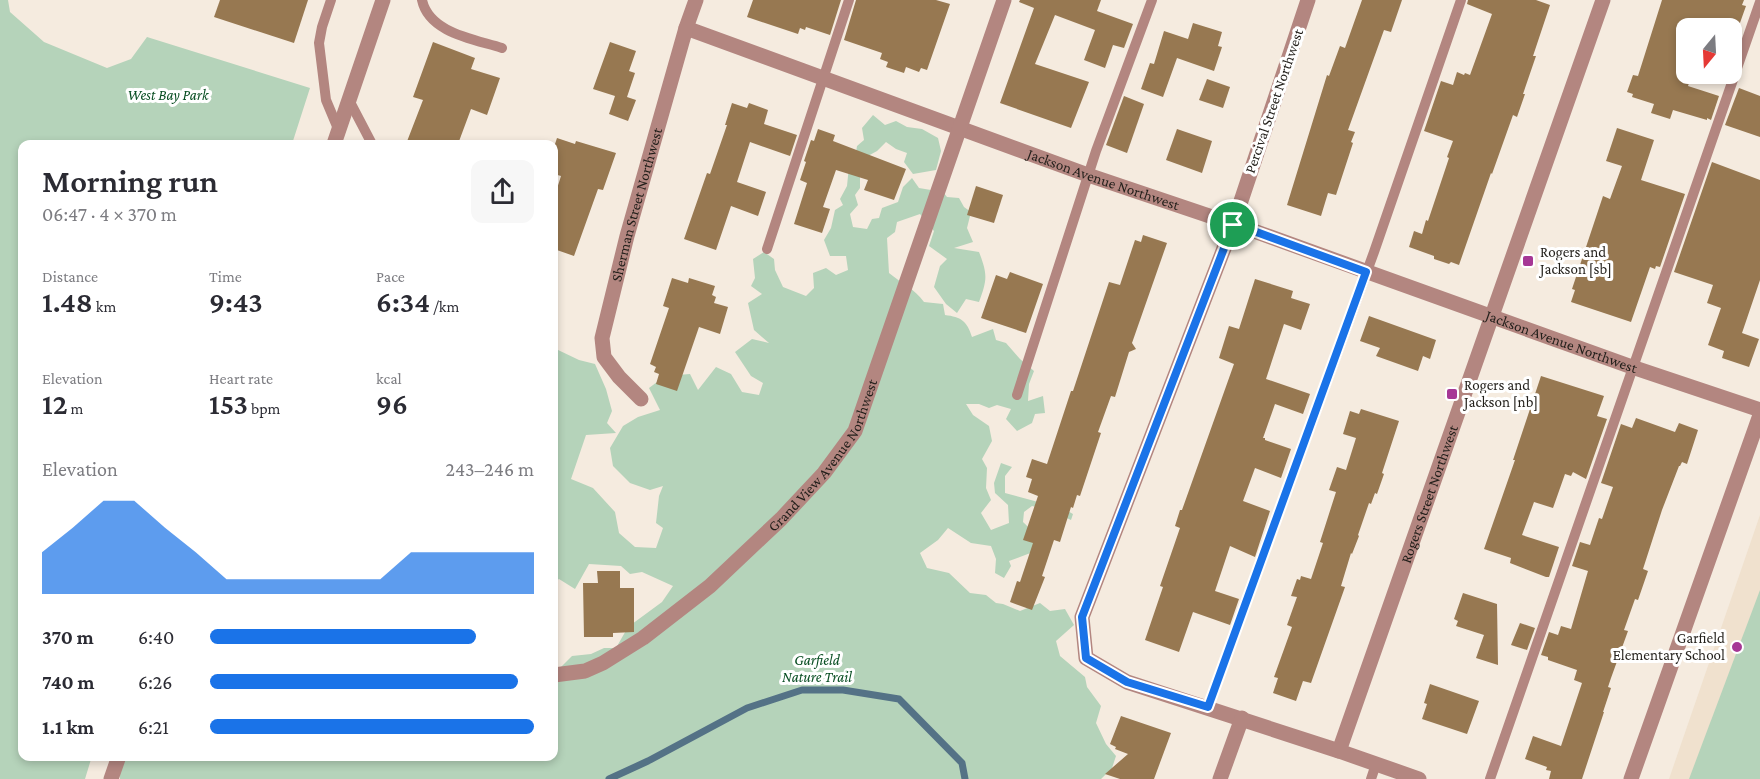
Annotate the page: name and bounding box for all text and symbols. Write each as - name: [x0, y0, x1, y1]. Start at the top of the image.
- north arrow: [1676, 18, 1742, 84]
- map controls: [1676, 18, 1742, 84]
- street label: Percival Street Northwest: [1242, 26, 1307, 175]
- park label: West Bay Park: [127, 87, 210, 104]
- street label: Sherman Street Northwest: [608, 125, 666, 283]
- street label: Jackson Avenue Northwest: [1023, 145, 1182, 214]
- button: share: [471, 160, 534, 223]
- text: Morning run: [42, 162, 218, 199]
- pin: [1207, 199, 1258, 250]
- text: 06:47 · 4 × 370 m: [42, 203, 177, 225]
- icon: arrive: [1216, 208, 1249, 241]
- place label: Rogers and Jackson [sb]: [1538, 244, 1612, 278]
- marker: Rogers and Jackson [sb]: [1521, 254, 1535, 268]
- text: Distance: [42, 268, 98, 285]
- text: Time: [209, 268, 242, 285]
- text: Pace: [376, 268, 405, 285]
- text: 1.48: [42, 285, 93, 318]
- text: 9:43: [209, 285, 263, 318]
- text: 6:34: [376, 285, 430, 318]
- text: km: [93, 298, 116, 315]
- text: /km: [430, 298, 459, 315]
- street label: Jackson Avenue Northwest: [1481, 306, 1640, 376]
- text: Elevation: [42, 370, 103, 387]
- text: Heart rate: [209, 370, 273, 387]
- text: kcal: [376, 370, 402, 387]
- street label: Grand View Avenue Northwest: [765, 376, 881, 535]
- place label: Rogers and Jackson [nb]: [1462, 377, 1538, 411]
- text: 12: [42, 387, 68, 420]
- text: 153: [209, 387, 248, 420]
- text: 96: [376, 387, 408, 420]
- marker: Rogers and Jackson [nb]: [1445, 387, 1459, 401]
- text: m: [68, 400, 83, 417]
- text: bpm: [248, 400, 280, 417]
- street label: Rogers Street Northwest: [1398, 422, 1461, 565]
- text: Elevation: [42, 458, 118, 480]
- text: 243–246 m: [445, 458, 534, 480]
- text: 370 m: [42, 626, 94, 648]
- text: 6:40: [138, 626, 174, 648]
- place label: Garfield Elementary School: [1613, 630, 1725, 664]
- marker: Garfield Elementary School: [1730, 640, 1744, 654]
- park label: Garfield Nature Trail: [782, 652, 852, 685]
- text: 740 m: [42, 671, 94, 693]
- text: 6:26: [138, 671, 172, 693]
- text: 1.1 km: [42, 716, 94, 738]
- text: 6:21: [138, 716, 169, 738]

